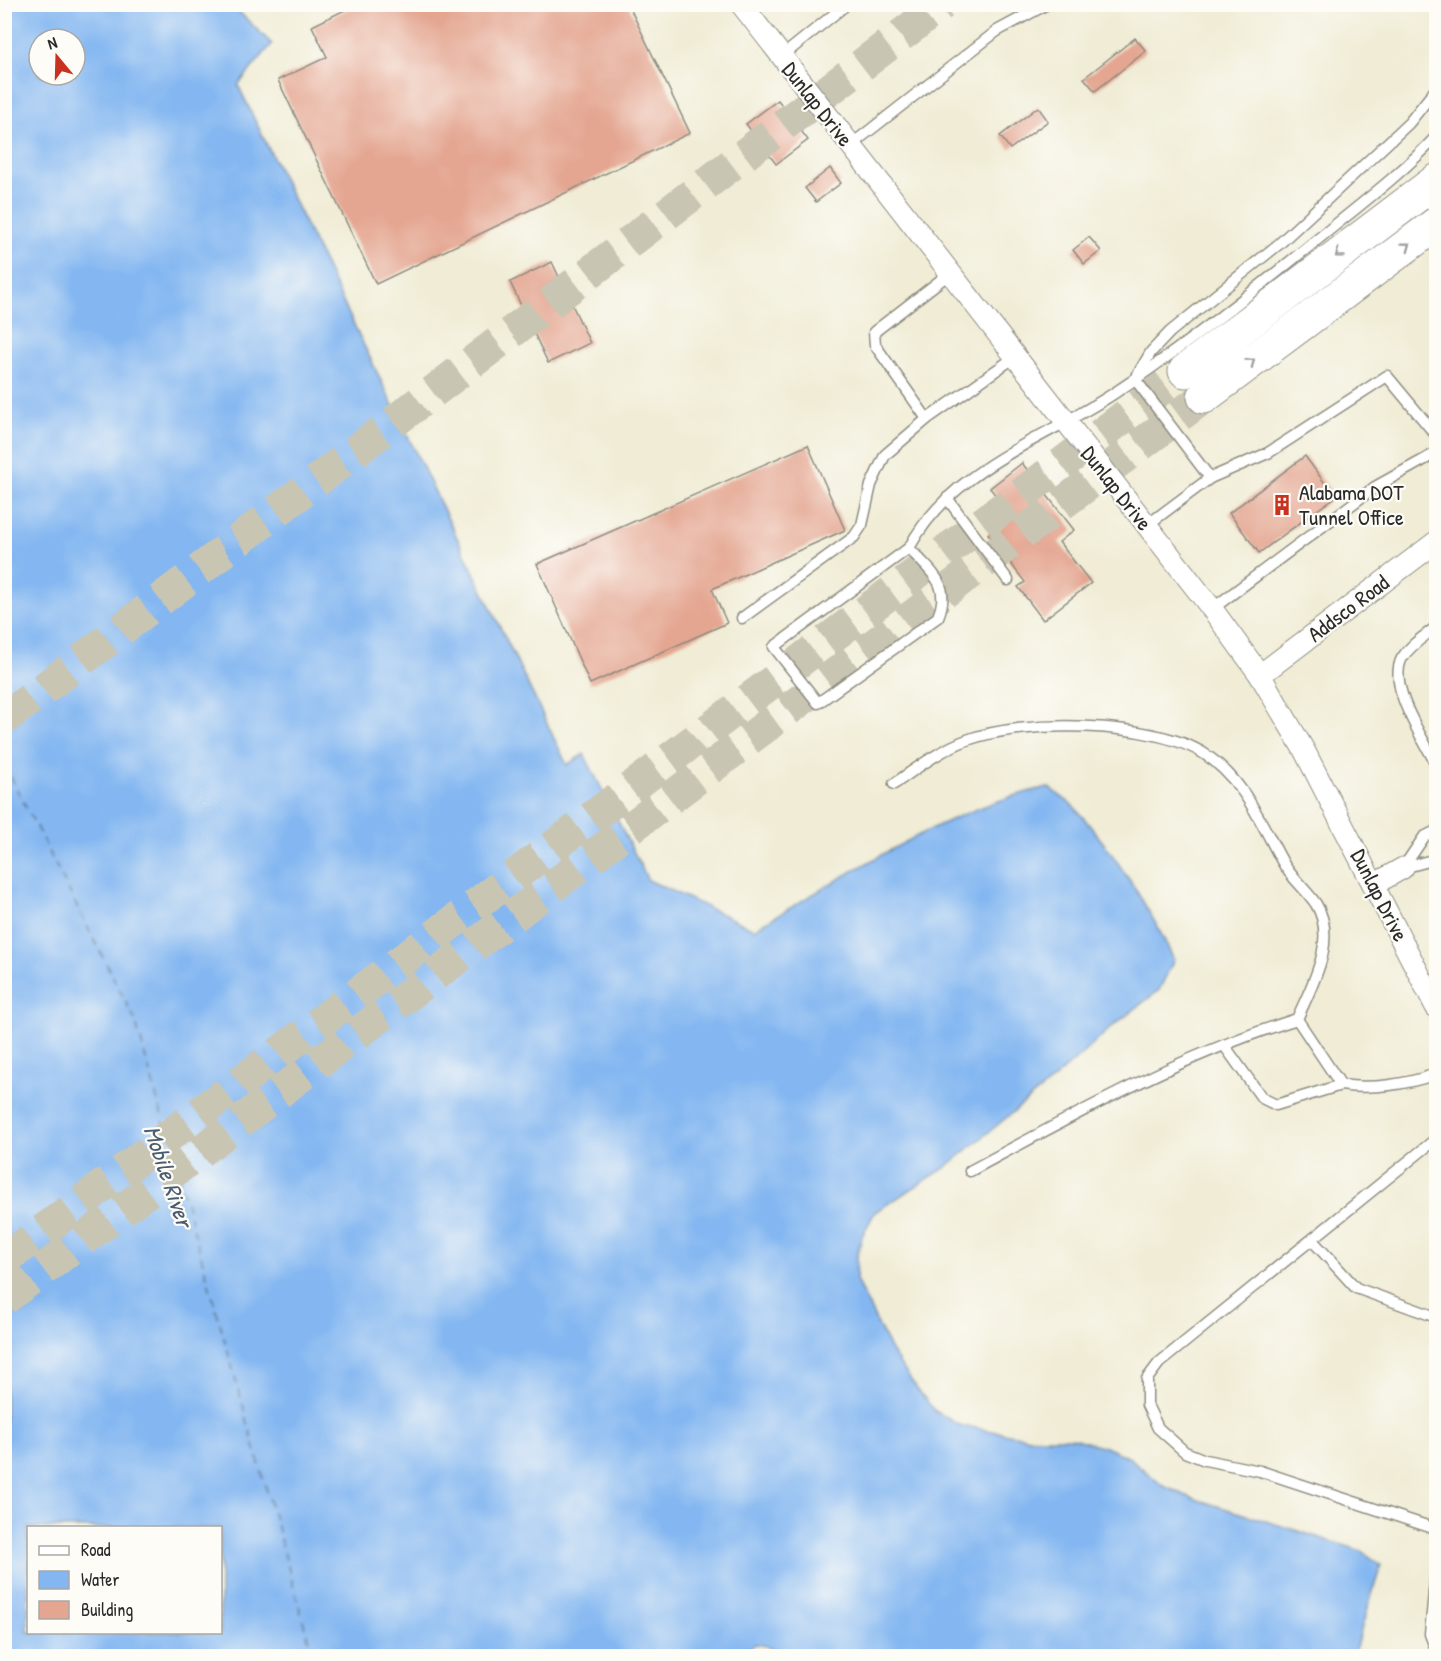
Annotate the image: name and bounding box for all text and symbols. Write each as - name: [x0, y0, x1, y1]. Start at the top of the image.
- north arrow: [27, 27, 87, 87]
- text: N: [45, 31, 60, 55]
- street label: Dunlap Drive: [776, 56, 861, 153]
- one-way arrow: [1401, 242, 1412, 253]
- one-way arrow: [1335, 247, 1346, 258]
- one-way arrow: [1244, 358, 1255, 369]
- street label: Dunlap Drive: [1075, 440, 1160, 537]
- place label: Alabama DOT Tunnel Office: [1299, 477, 1404, 532]
- building icon: Alabama DOT Tunnel Office: [1270, 493, 1294, 517]
- street label: Addsco Road: [1301, 567, 1395, 649]
- street label: Dunlap Drive: [1344, 844, 1416, 946]
- water label: Mobile River: [137, 1121, 202, 1234]
- legend: [27, 1526, 222, 1634]
- text: Road: [81, 1537, 111, 1562]
- text: Water: [81, 1567, 119, 1592]
- text: Building: [81, 1597, 133, 1622]

